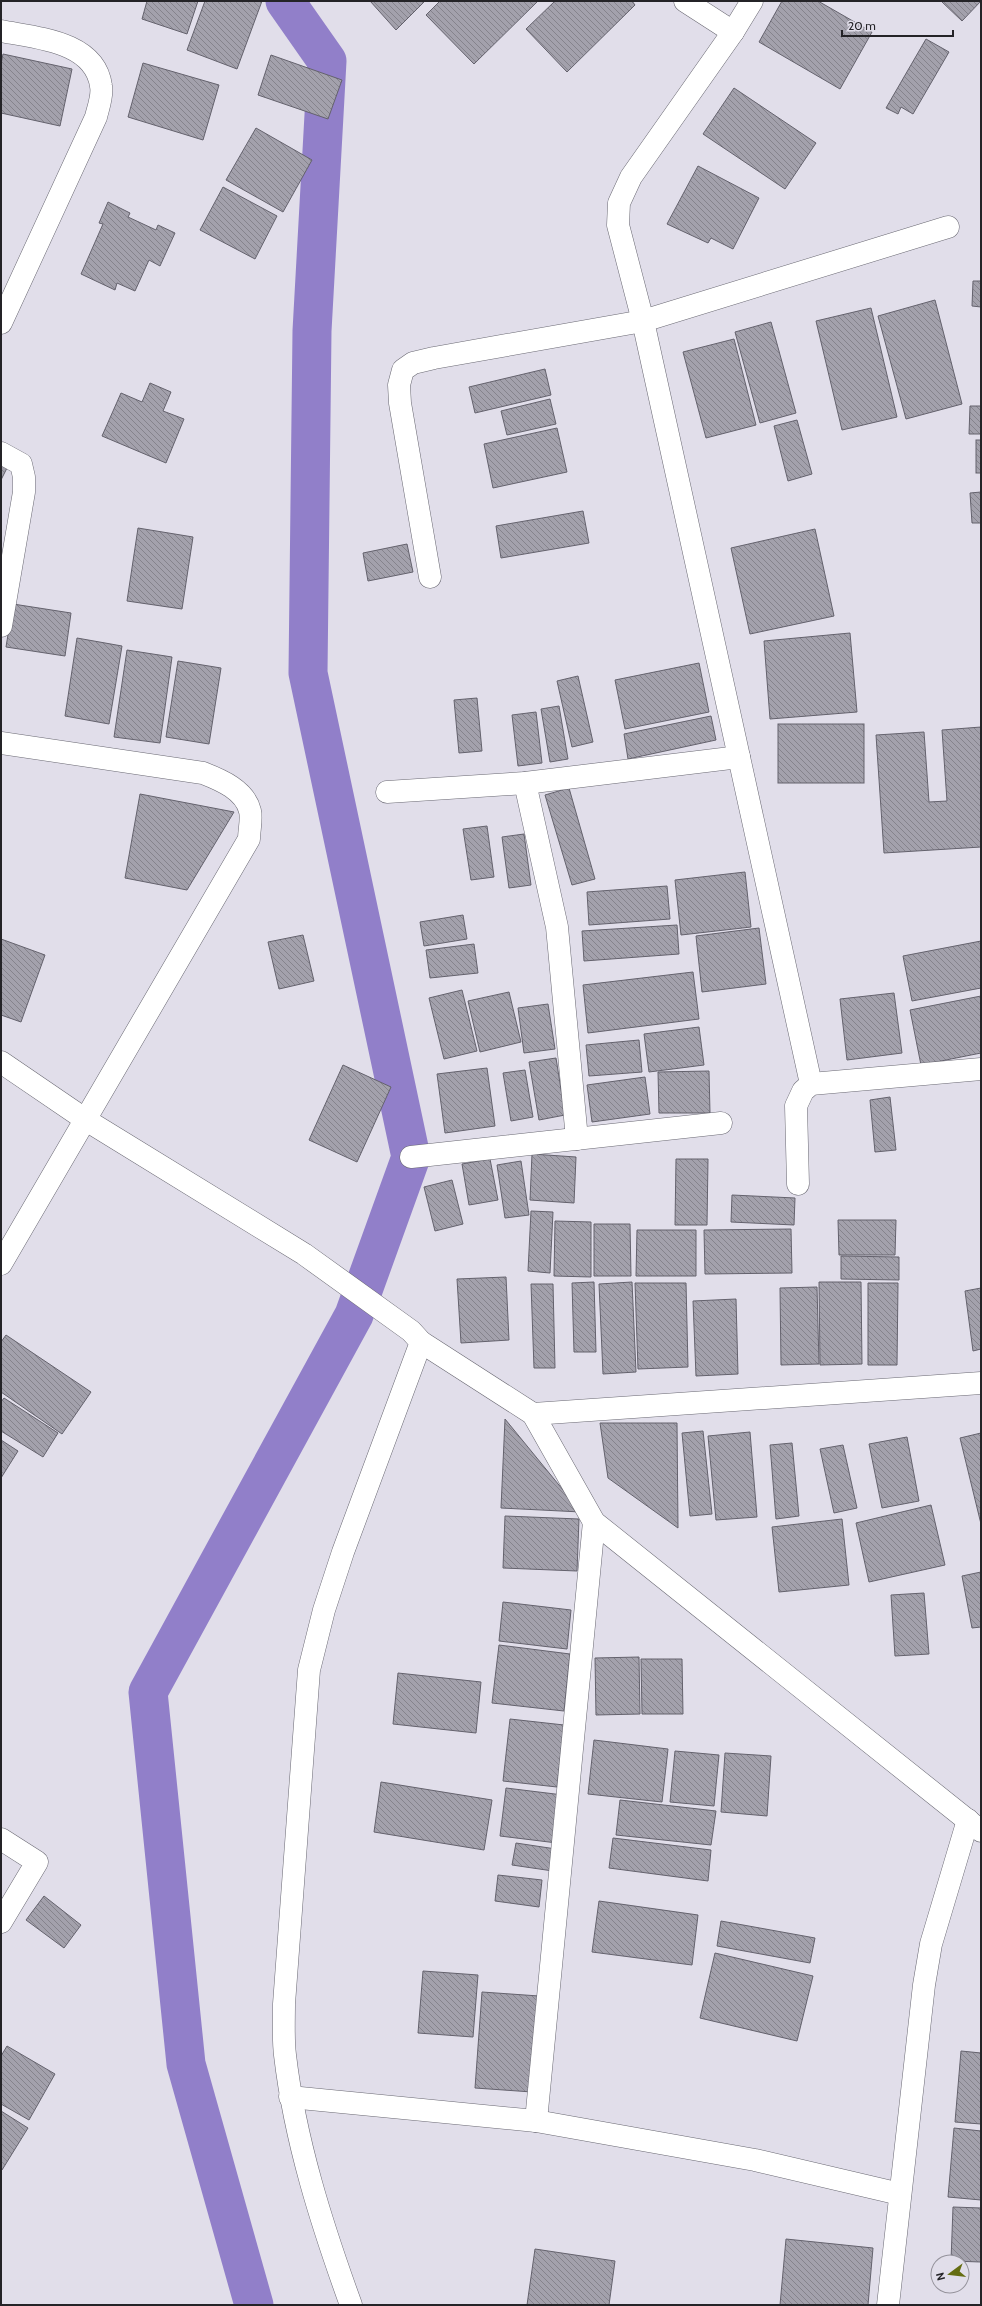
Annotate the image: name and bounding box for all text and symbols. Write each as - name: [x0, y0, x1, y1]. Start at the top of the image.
- scale bar: [842, 12, 953, 38]
- text: 20 m: [848, 18, 876, 33]
- north arrow: [930, 2254, 970, 2294]
- text: N: [933, 2271, 948, 2282]

